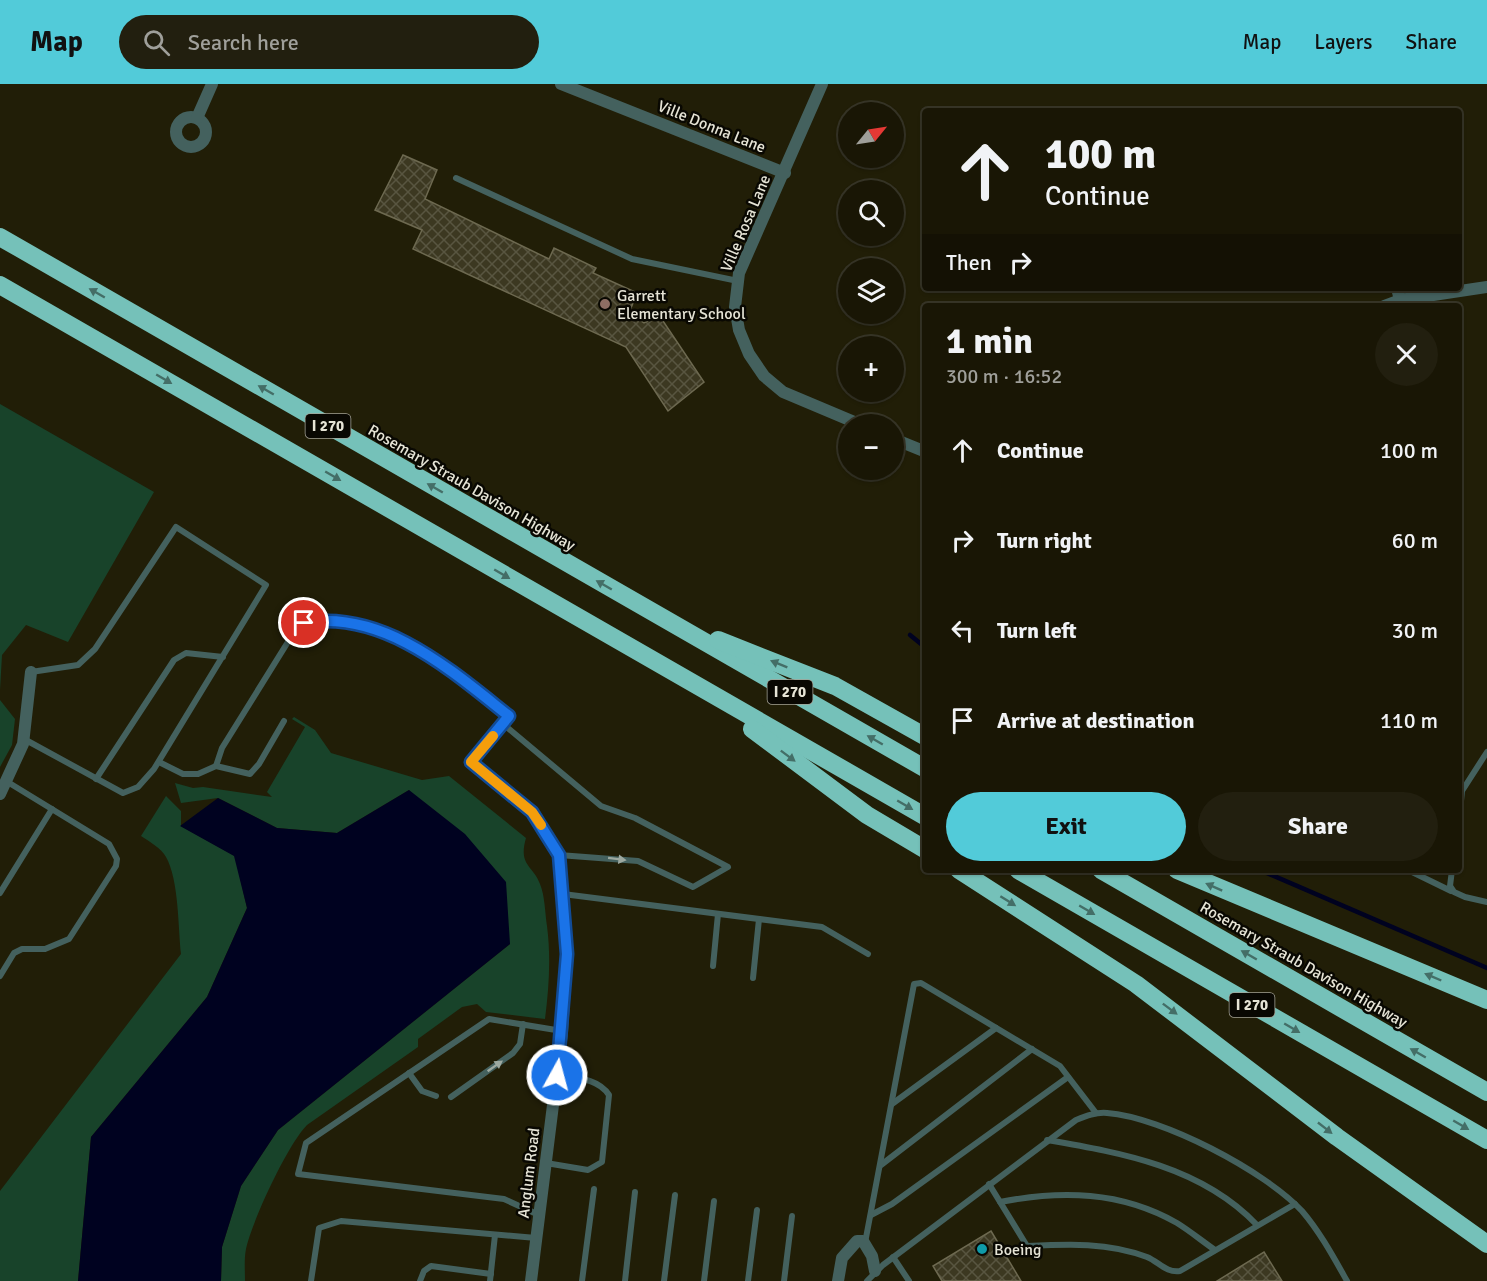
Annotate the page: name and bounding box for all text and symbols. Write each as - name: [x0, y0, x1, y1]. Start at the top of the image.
- search box: [119, 15, 539, 69]
- text: Map: [30, 25, 83, 59]
- icon: search: [140, 26, 173, 59]
- text: Search here: [188, 29, 299, 56]
- text: Map: [1243, 29, 1281, 55]
- text: Layers: [1314, 29, 1372, 55]
- text: Share: [1405, 29, 1457, 55]
- street label: Ville Donna Lane: [655, 96, 769, 158]
- north arrow: [838, 102, 904, 168]
- map controls: [838, 102, 904, 480]
- text: 100 m: [1045, 129, 1156, 180]
- icon: ahead: [946, 132, 1024, 210]
- street label: Ville Rosa Lane: [716, 172, 775, 275]
- button: search: [838, 180, 904, 246]
- text: Continue: [1045, 180, 1150, 213]
- icon: right: [1004, 246, 1037, 279]
- text: Then: [946, 249, 992, 276]
- button: layers: [838, 258, 904, 324]
- place label: Garrett Elementary School: [617, 286, 746, 324]
- one-way arrow: [88, 288, 105, 298]
- marker: Garrett Elementary School: [598, 297, 612, 311]
- text: 1 min: [946, 319, 1033, 364]
- button: close: [1375, 323, 1438, 386]
- button: +: [838, 336, 904, 402]
- text: 300 m · 16:52: [946, 364, 1062, 389]
- one-way arrow: [155, 374, 172, 384]
- one-way arrow: [258, 385, 274, 396]
- road number: I 270: [306, 414, 350, 438]
- button: −: [838, 414, 904, 480]
- street label: Rosemary Straub Davison Highway: [364, 420, 579, 556]
- icon: ahead: [946, 434, 979, 467]
- text: Continue: [997, 437, 1084, 464]
- text: 100 m: [1380, 437, 1438, 464]
- one-way arrow: [324, 471, 341, 481]
- one-way arrow: [427, 483, 444, 493]
- icon: right: [946, 524, 979, 557]
- text: Turn right: [997, 527, 1092, 554]
- text: 60 m: [1392, 527, 1438, 554]
- one-way arrow: [493, 568, 510, 578]
- one-way arrow: [596, 580, 612, 591]
- pin: [278, 597, 329, 648]
- icon: arrive: [287, 606, 320, 639]
- icon: left: [946, 614, 979, 647]
- text: Turn left: [997, 617, 1077, 644]
- text: 30 m: [1392, 617, 1438, 644]
- one-way arrow: [770, 659, 788, 669]
- road number: I 270: [768, 680, 812, 704]
- icon: arrive: [946, 704, 979, 737]
- text: Arrive at destination: [997, 707, 1194, 734]
- text: 110 m: [1380, 707, 1438, 734]
- one-way arrow: [866, 735, 883, 745]
- one-way arrow: [780, 749, 795, 761]
- button: Exit: [946, 792, 1186, 861]
- button: Share: [1198, 792, 1438, 861]
- one-way arrow: [897, 800, 913, 811]
- one-way arrow: [608, 854, 627, 863]
- one-way arrow: [1205, 882, 1223, 891]
- one-way arrow: [1000, 895, 1016, 906]
- street label: Rosemary Straub Davison Highway: [1196, 897, 1411, 1033]
- one-way arrow: [1079, 904, 1095, 915]
- one-way arrow: [1240, 950, 1257, 960]
- one-way arrow: [1424, 972, 1442, 981]
- road number: I 270: [1230, 993, 1274, 1017]
- one-way arrow: [1163, 1003, 1178, 1015]
- one-way arrow: [1284, 1023, 1301, 1033]
- position arrow: [525, 1043, 589, 1107]
- one-way arrow: [1410, 1047, 1426, 1058]
- one-way arrow: [487, 1060, 503, 1072]
- one-way arrow: [1453, 1120, 1470, 1130]
- one-way arrow: [1318, 1121, 1333, 1133]
- street label: Anglum Road: [514, 1127, 544, 1219]
- place label: Boeing: [994, 1240, 1042, 1260]
- marker: Boeing: [975, 1242, 989, 1256]

